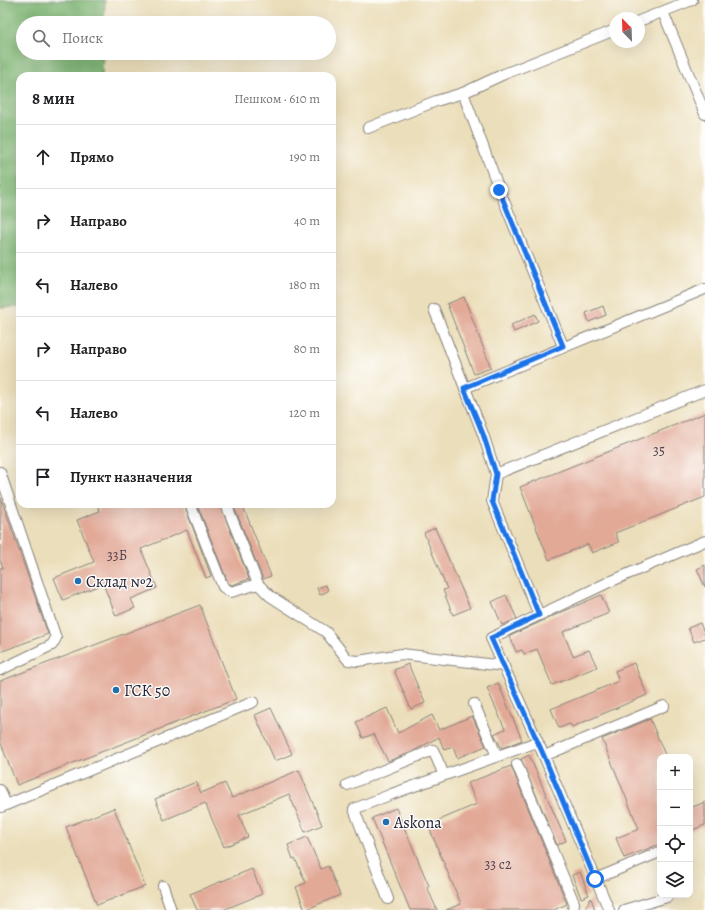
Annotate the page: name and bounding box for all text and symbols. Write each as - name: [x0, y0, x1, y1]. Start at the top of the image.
- north arrow: [609, 12, 645, 48]
- search box: [16, 16, 336, 60]
- icon: search: [30, 27, 52, 49]
- text: Поиск: [62, 28, 103, 48]
- text: 8 мин: [32, 87, 75, 110]
- text: Пешком · 610 m: [234, 90, 320, 107]
- icon: ahead: [32, 146, 54, 168]
- text: Прямо: [70, 147, 114, 167]
- text: 190 m: [289, 148, 320, 165]
- route end: [490, 181, 508, 199]
- icon: right: [32, 210, 54, 232]
- text: Направо: [70, 211, 127, 231]
- text: 40 m: [294, 212, 320, 229]
- icon: left: [32, 274, 54, 296]
- text: Налево: [70, 275, 118, 295]
- text: 180 m: [289, 276, 320, 293]
- icon: right: [32, 338, 54, 360]
- text: Направо: [70, 339, 127, 359]
- text: 80 m: [293, 340, 320, 357]
- icon: left: [32, 402, 54, 424]
- text: Налево: [70, 403, 118, 423]
- text: 120 m: [289, 404, 320, 421]
- house number: 35: [653, 441, 665, 460]
- icon: arrive: [32, 466, 54, 488]
- text: Пункт назначения: [70, 467, 192, 487]
- house number: 33Б: [107, 546, 127, 565]
- place label: Склад №2: [86, 571, 154, 593]
- marker: Склад №2: [73, 576, 83, 586]
- place label: ГСК 50: [124, 680, 170, 702]
- marker: ГСК 50: [111, 685, 121, 695]
- map controls: [657, 754, 693, 898]
- button: +: [657, 754, 693, 790]
- button: −: [657, 790, 693, 826]
- place label: Askona: [393, 812, 442, 834]
- marker: Askona: [381, 817, 391, 827]
- button: locate: [657, 826, 693, 862]
- house number: 33 с2: [484, 855, 512, 874]
- button: layers: [657, 862, 693, 898]
- route start: [586, 870, 604, 888]

